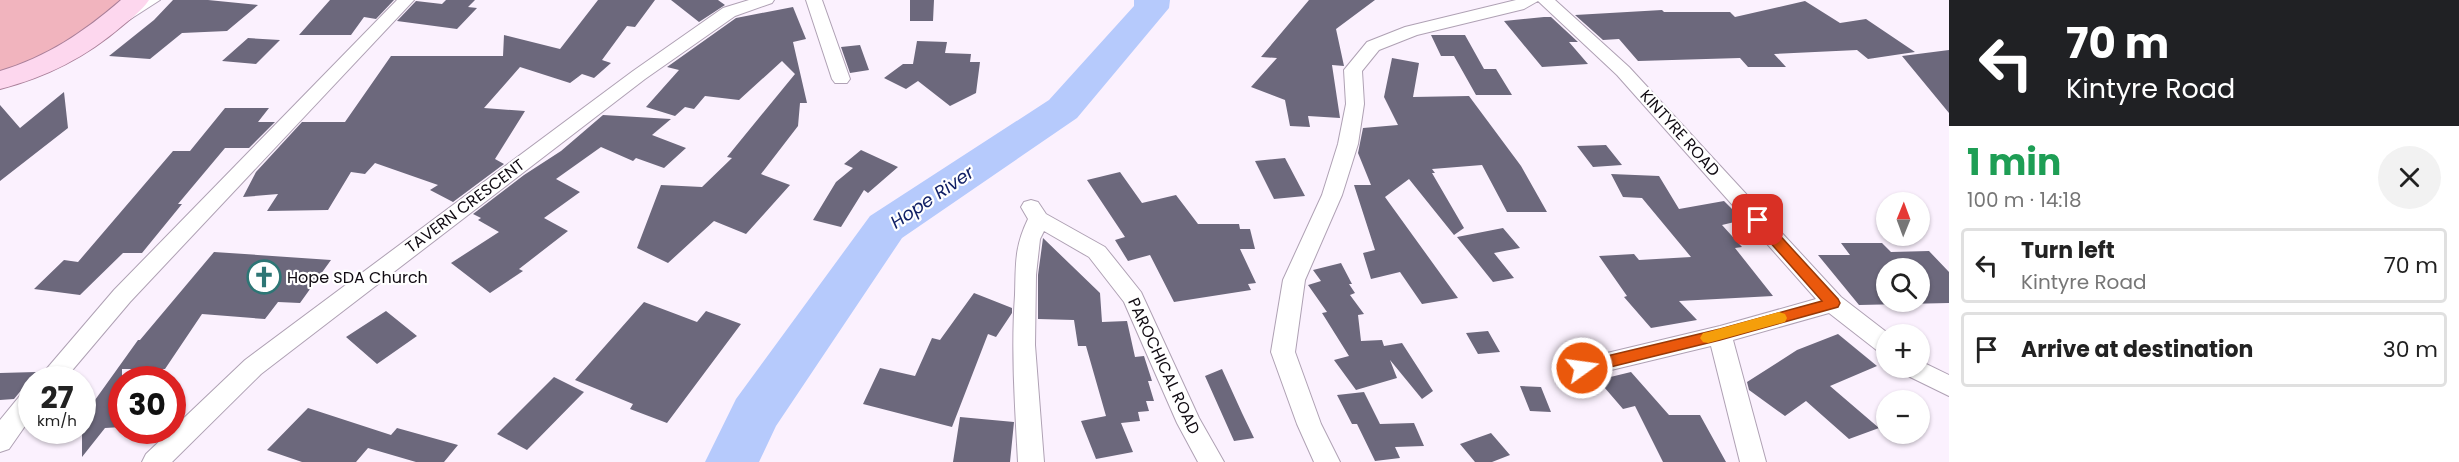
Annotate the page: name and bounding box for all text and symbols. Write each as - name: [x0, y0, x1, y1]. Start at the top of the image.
- text: 70 m: [2066, 14, 2169, 73]
- icon: left: [1967, 24, 2045, 102]
- text: Kintyre Road: [2066, 70, 2235, 107]
- street label: KINTYRE ROAD: [1635, 85, 1725, 181]
- text: 1 min: [1967, 137, 2061, 188]
- button: close: [2378, 146, 2441, 209]
- street label: TAVERN CRESCENT: [401, 153, 530, 258]
- water label: Hope River: [885, 159, 980, 234]
- text: 100 m · 14:18: [1967, 186, 2082, 214]
- north arrow: [1876, 192, 1930, 246]
- map controls: [1876, 192, 1930, 444]
- pin: [1732, 194, 1783, 245]
- icon: arrive: [1741, 203, 1774, 236]
- text: Turn left: [2021, 235, 2115, 266]
- icon: left: [1970, 249, 2003, 282]
- text: 70 m: [2384, 250, 2438, 281]
- button: search: [1876, 258, 1930, 312]
- church icon: Hope SDA Church: [246, 259, 282, 295]
- place label: Hope SDA Church: [287, 266, 428, 289]
- text: Kintyre Road: [2021, 268, 2146, 296]
- street label: PAROCHICAL ROAD: [1122, 294, 1206, 438]
- button: +: [1876, 324, 1930, 378]
- icon: arrive: [1970, 333, 2003, 366]
- text: Arrive at destination: [2021, 334, 2253, 365]
- text: 30 m: [2383, 334, 2438, 365]
- position arrow: [1550, 336, 1614, 400]
- speed limit sign: 30: [108, 366, 186, 444]
- text: 27: [40, 376, 74, 419]
- button: −: [1876, 390, 1930, 444]
- text: km/h: [37, 410, 77, 431]

